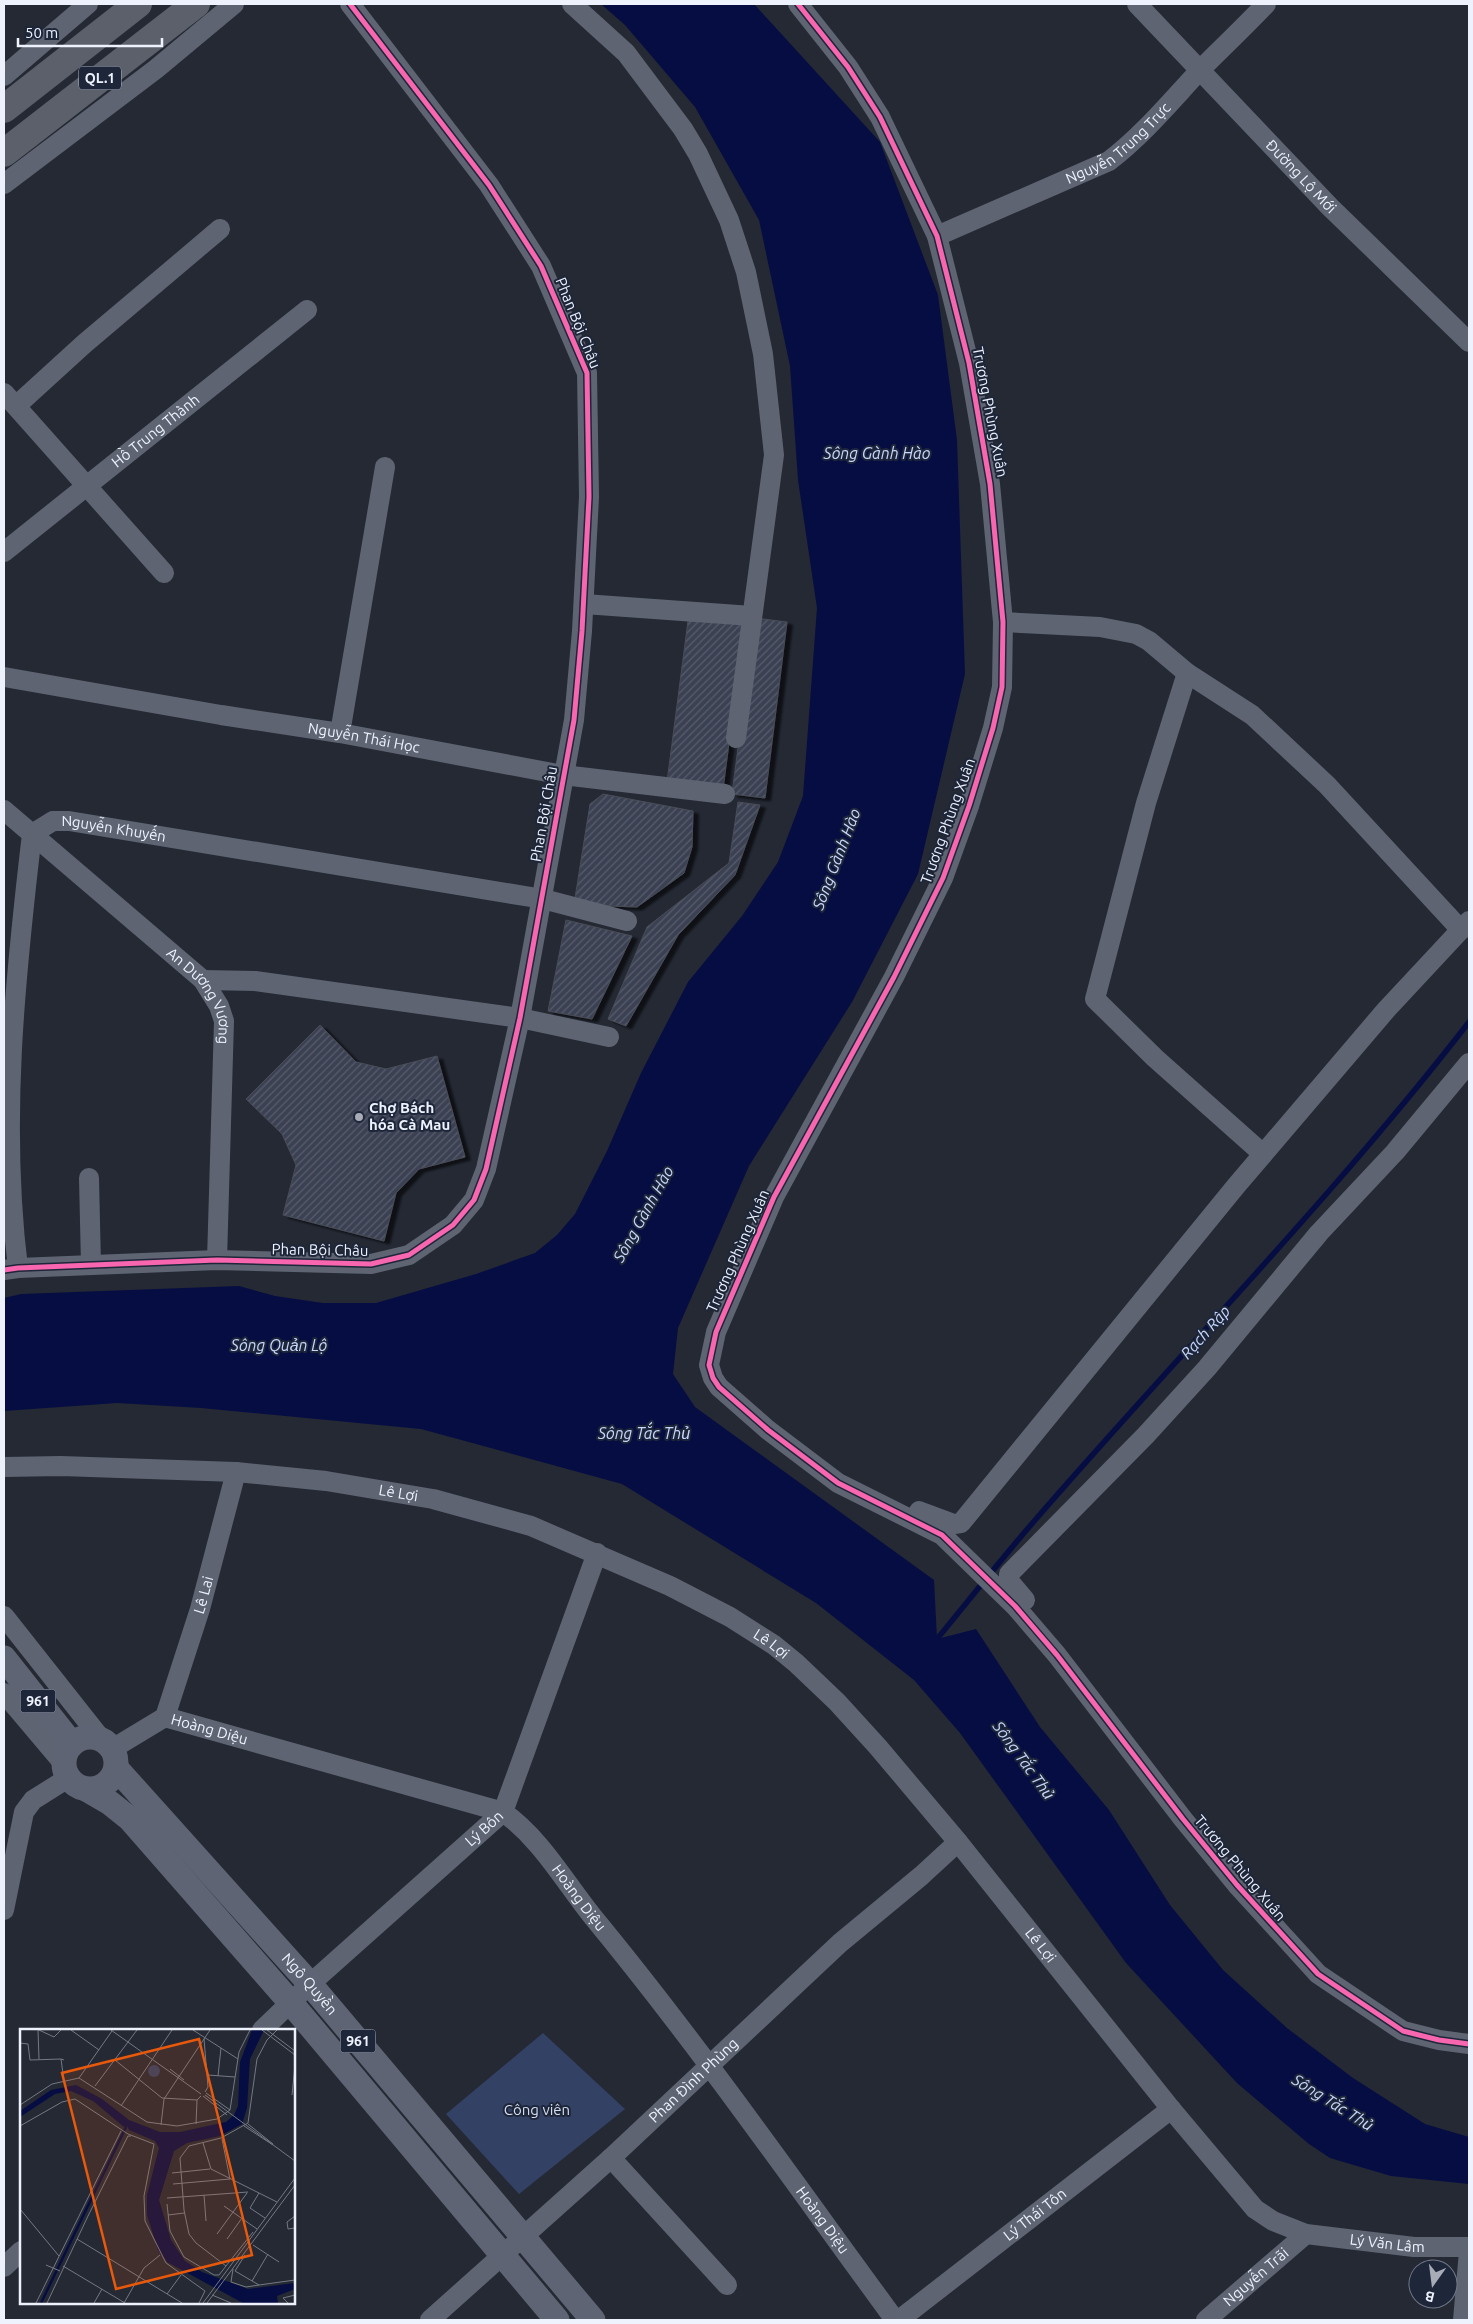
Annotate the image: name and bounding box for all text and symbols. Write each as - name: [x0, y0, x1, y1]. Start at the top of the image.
- scale bar: [18, 15, 161, 47]
- text: 50 m: [25, 24, 58, 41]
- road number: QL.1: [79, 66, 121, 90]
- street label: Nguyễn Trung Trực: [1063, 99, 1174, 187]
- street label: Đường Lộ Mới: [1263, 136, 1340, 216]
- street label: Phan Bội Châu: [552, 275, 604, 371]
- street label: Trương Phùng Xuân: [969, 345, 1011, 479]
- street label: Hồ Trung Thành: [108, 390, 202, 471]
- water label: Sông Gành Hào: [823, 444, 931, 462]
- street label: Nguyễn Thái Học: [307, 719, 421, 756]
- street label: Trương Phùng Xuân: [917, 756, 978, 886]
- street label: Phan Bội Châu: [527, 765, 560, 863]
- water label: Sông Gành Hào: [808, 806, 864, 913]
- street label: Nguyễn Khuyến: [61, 812, 167, 845]
- street label: An Dương Vương: [163, 944, 233, 1045]
- place label: Chợ Bách hóa Cà Mau: [369, 1099, 450, 1133]
- marker: Chợ Bách hóa Cà Mau: [353, 1111, 365, 1123]
- water label: Sông Gành Hào: [609, 1163, 677, 1266]
- street label: Trương Phùng Xuân: [703, 1187, 772, 1315]
- street label: Phan Bội Châu: [272, 1240, 368, 1259]
- water label: Rạch Rập: [1177, 1302, 1233, 1362]
- water label: Sông Quản Lộ: [230, 1336, 327, 1355]
- water label: Sông Tắc Thủ: [597, 1421, 690, 1442]
- street label: Lê Lợi: [378, 1481, 419, 1504]
- street label: Lê Lai: [190, 1574, 216, 1616]
- street label: Lê Lợi: [751, 1625, 793, 1662]
- road number: 961: [20, 1690, 56, 1712]
- street label: Hoàng Diệu: [169, 1710, 250, 1748]
- water label: Sông Tắc Thủ: [989, 1715, 1061, 1803]
- street label: Lý Bôn: [462, 1807, 506, 1850]
- street label: Trương Phùng Xuân: [1191, 1811, 1290, 1924]
- street label: Hoàng Diệu: [549, 1861, 610, 1934]
- street label: Lê Lợi: [1022, 1924, 1060, 1966]
- street label: Ngô Quyền: [278, 1950, 341, 2018]
- inset map: [20, 2029, 295, 2304]
- road number: 961: [340, 2030, 376, 2052]
- street label: Phan Đình Phùng: [645, 2034, 741, 2126]
- water label: Sông Tắc Thủ: [1288, 2067, 1378, 2134]
- park label: Công viên: [504, 2101, 570, 2118]
- street label: Hoàng Diệu: [793, 2183, 853, 2257]
- street label: Lý Thái Tôn: [1000, 2185, 1069, 2244]
- street label: Lý Văn Lâm: [1349, 2230, 1425, 2255]
- street label: Nguyễn Trãi: [1220, 2244, 1292, 2309]
- north arrow: [1408, 2259, 1458, 2309]
- text: B: [1423, 2288, 1436, 2306]

